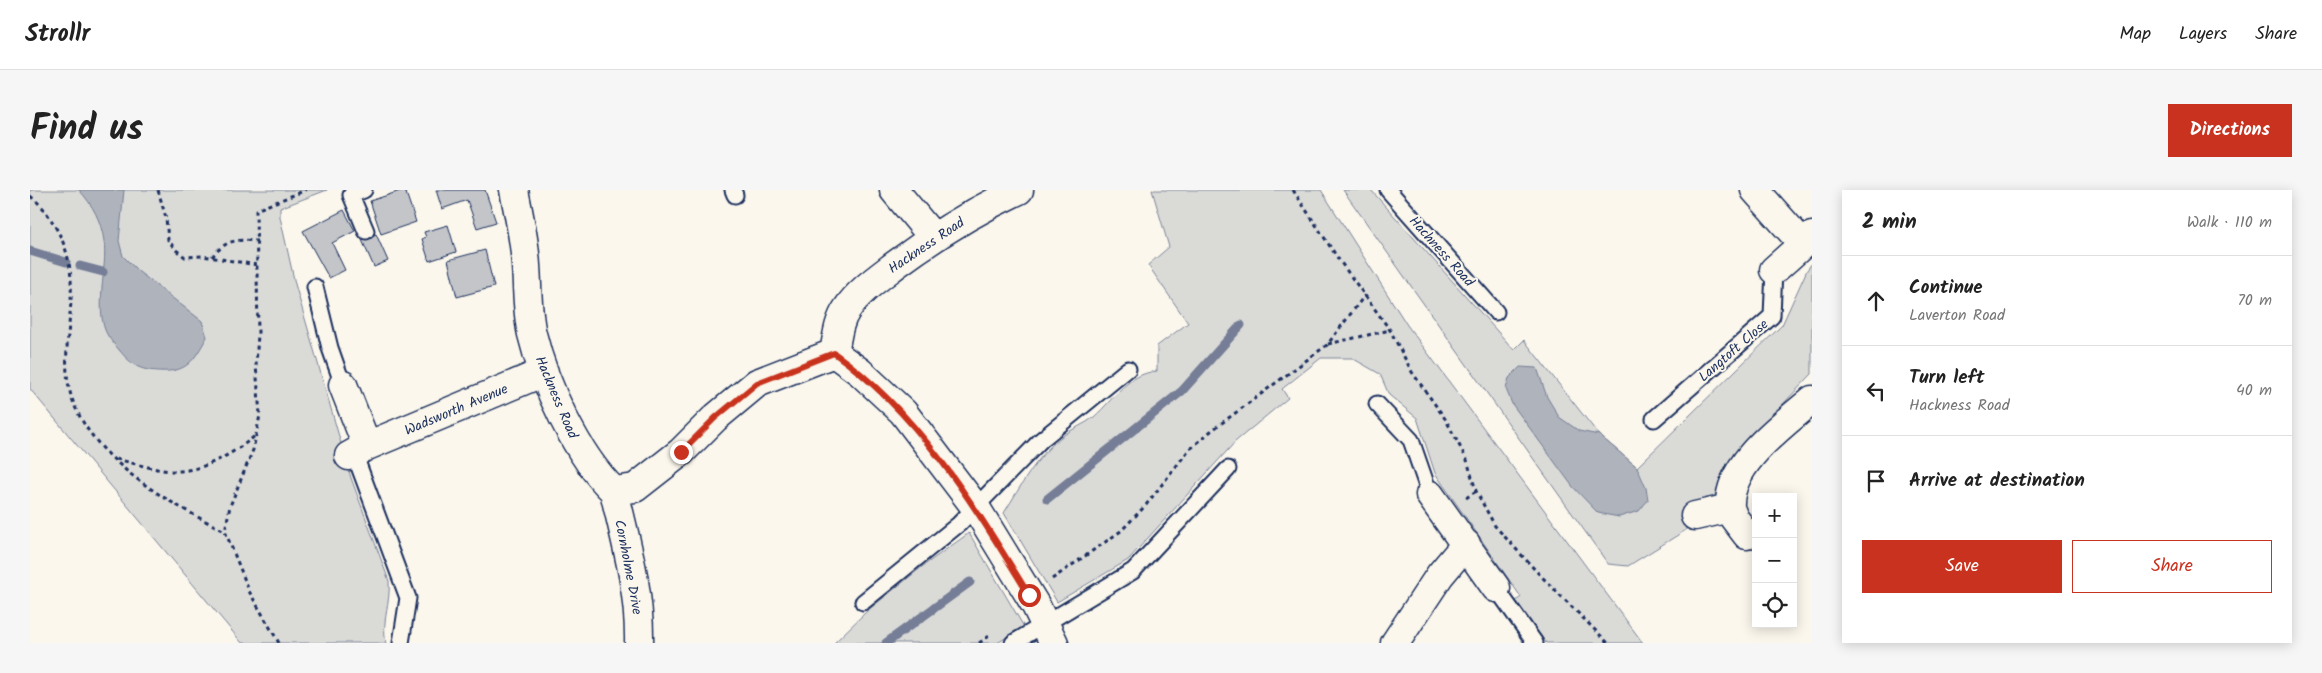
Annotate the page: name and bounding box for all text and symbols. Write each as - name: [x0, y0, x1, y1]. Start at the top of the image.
- text: Strollr: [25, 15, 90, 54]
- text: Map: [2120, 20, 2151, 49]
- text: Layers: [2179, 20, 2227, 49]
- text: Share: [2255, 20, 2297, 49]
- text: Find us: [30, 102, 143, 158]
- button: Directions: [2168, 104, 2292, 157]
- text: 2 min: [1862, 206, 1917, 239]
- text: Walk · 110 m: [2187, 210, 2272, 235]
- street label: Hachness Road: [1403, 211, 1480, 293]
- street label: Hackness Road: [884, 212, 970, 280]
- text: Continue: [1909, 273, 1982, 303]
- icon: ahead: [1862, 287, 1890, 315]
- text: 70 m: [2237, 288, 2272, 313]
- text: Laverton Road: [1909, 303, 2005, 328]
- street label: Langtoft Close: [1694, 314, 1774, 388]
- street label: Hackness Road: [529, 353, 584, 443]
- text: Turn left: [1909, 363, 1984, 393]
- icon: left: [1862, 377, 1890, 405]
- street label: Wadsworth Avenue: [401, 378, 512, 442]
- text: 40 m: [2236, 378, 2272, 403]
- text: Hackness Road: [1909, 393, 2010, 418]
- route end: [670, 441, 693, 464]
- text: Arrive at destination: [1909, 466, 2085, 496]
- icon: arrive: [1862, 467, 1890, 495]
- map controls: [1752, 493, 1797, 628]
- button: +: [1752, 493, 1797, 538]
- street label: Cornholme Drive: [608, 518, 648, 617]
- button: −: [1752, 538, 1797, 583]
- button: Save: [1862, 540, 2062, 593]
- button: Share: [2072, 540, 2272, 593]
- button: locate: [1752, 583, 1797, 628]
- route start: [1018, 584, 1041, 607]

